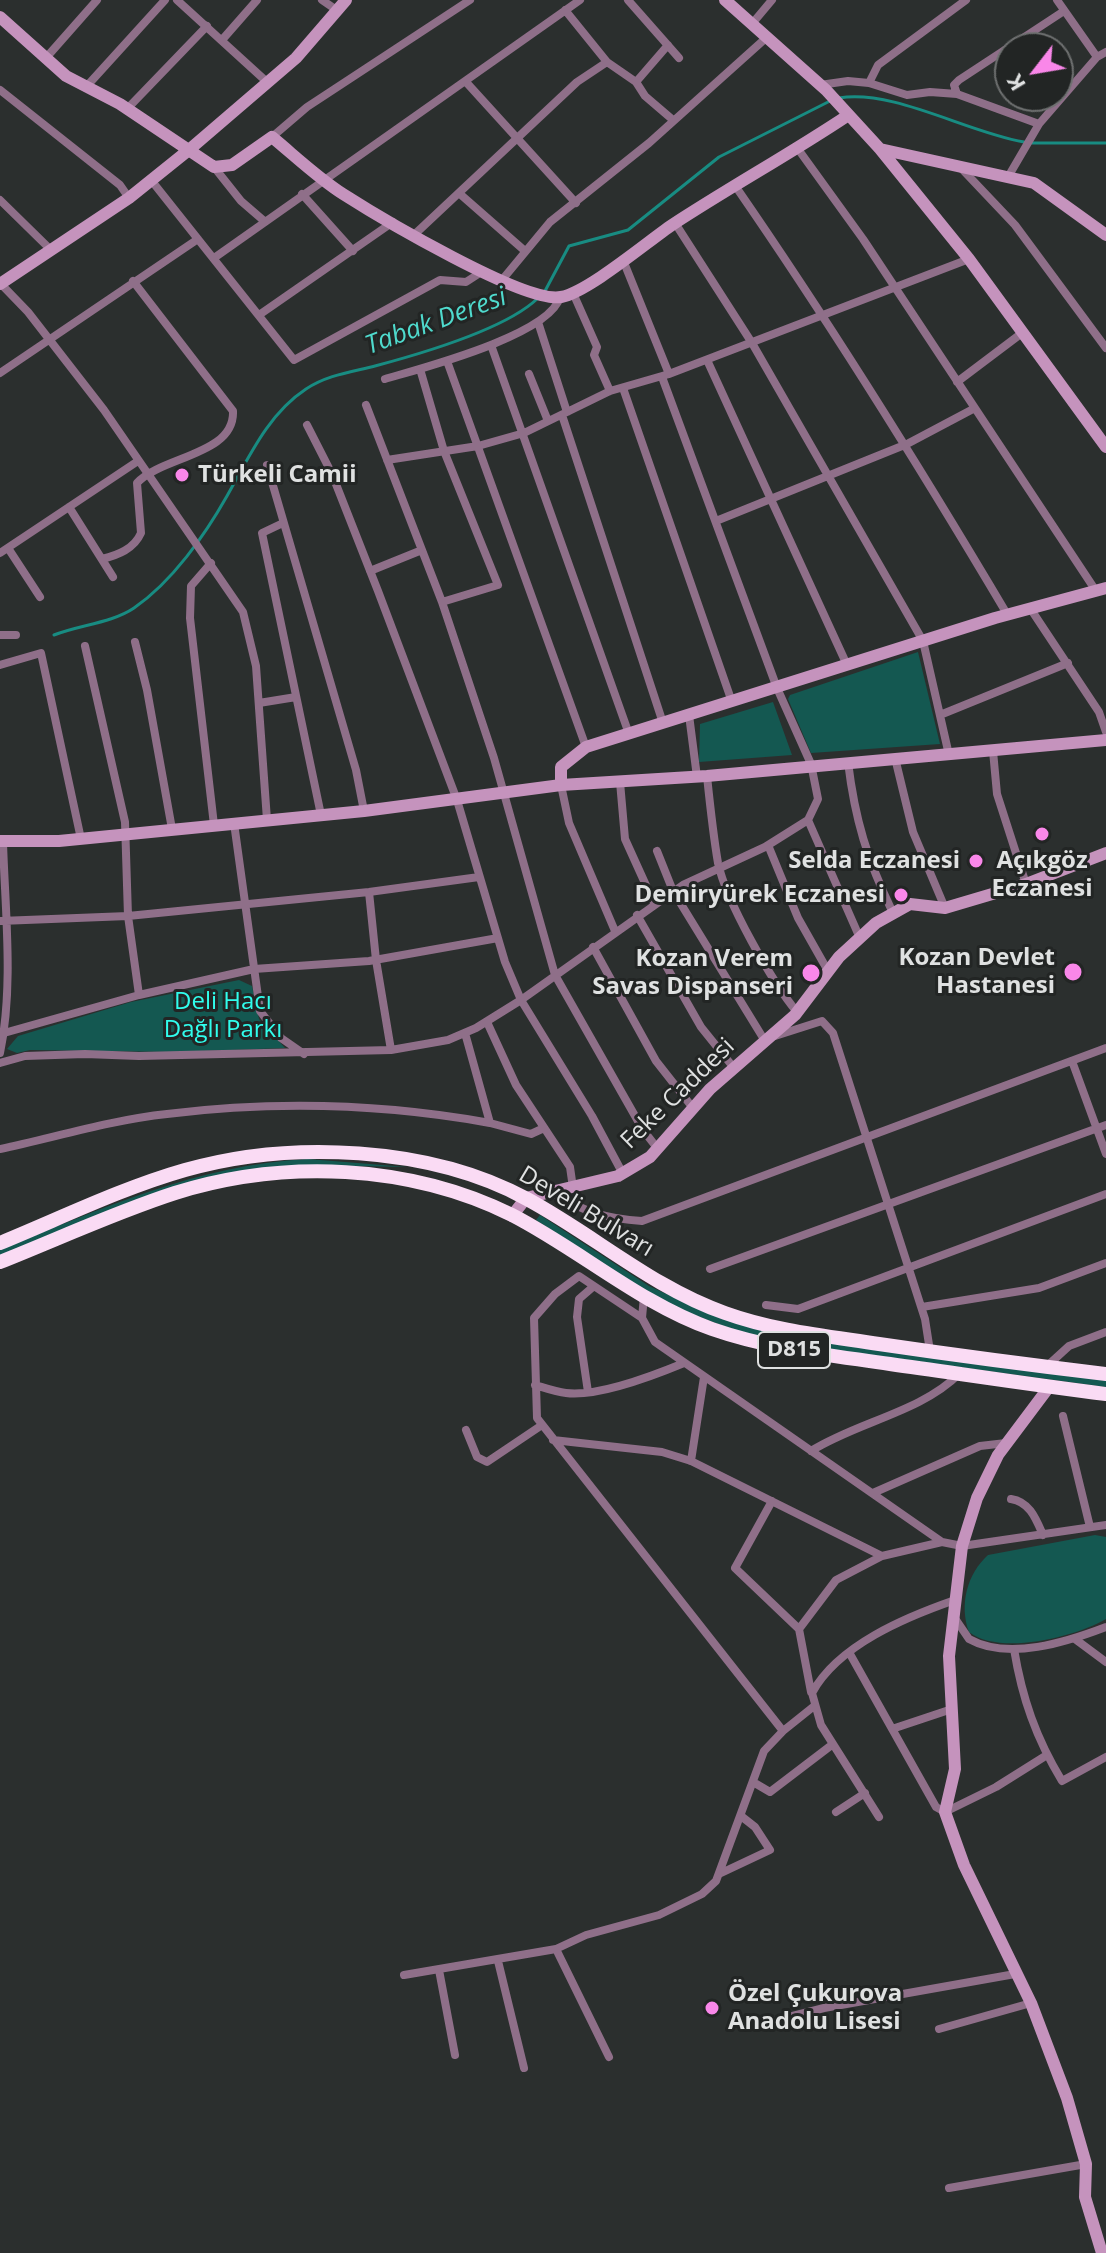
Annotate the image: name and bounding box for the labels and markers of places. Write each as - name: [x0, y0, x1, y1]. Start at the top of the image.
- place label: Türkeli Camii: [198, 461, 357, 489]
- marker: Türkeli Camii: [173, 466, 191, 484]
- marker: Açıkgöz Eczanesi: [1033, 825, 1051, 843]
- place label: Selda Eczanesi: [788, 847, 960, 875]
- place label: Açıkgöz Eczanesi: [991, 847, 1093, 903]
- marker: Selda Eczanesi: [967, 852, 985, 870]
- place label: Demiryürek Eczanesi: [634, 881, 885, 909]
- marker: Demiryürek Eczanesi: [892, 886, 910, 904]
- place label: Kozan Devlet Hastanesi: [898, 944, 1055, 1000]
- place label: Kozan Verem Savas Dispanseri: [592, 945, 793, 1001]
- marker: Kozan Devlet Hastanesi: [1062, 961, 1084, 983]
- marker: Kozan Verem Savas Dispanseri: [800, 962, 822, 984]
- place label: Özel Çukurova Anadolu Lisesi: [728, 1980, 902, 2036]
- marker: Özel Çukurova Anadolu Lisesi: [703, 1999, 721, 2017]

